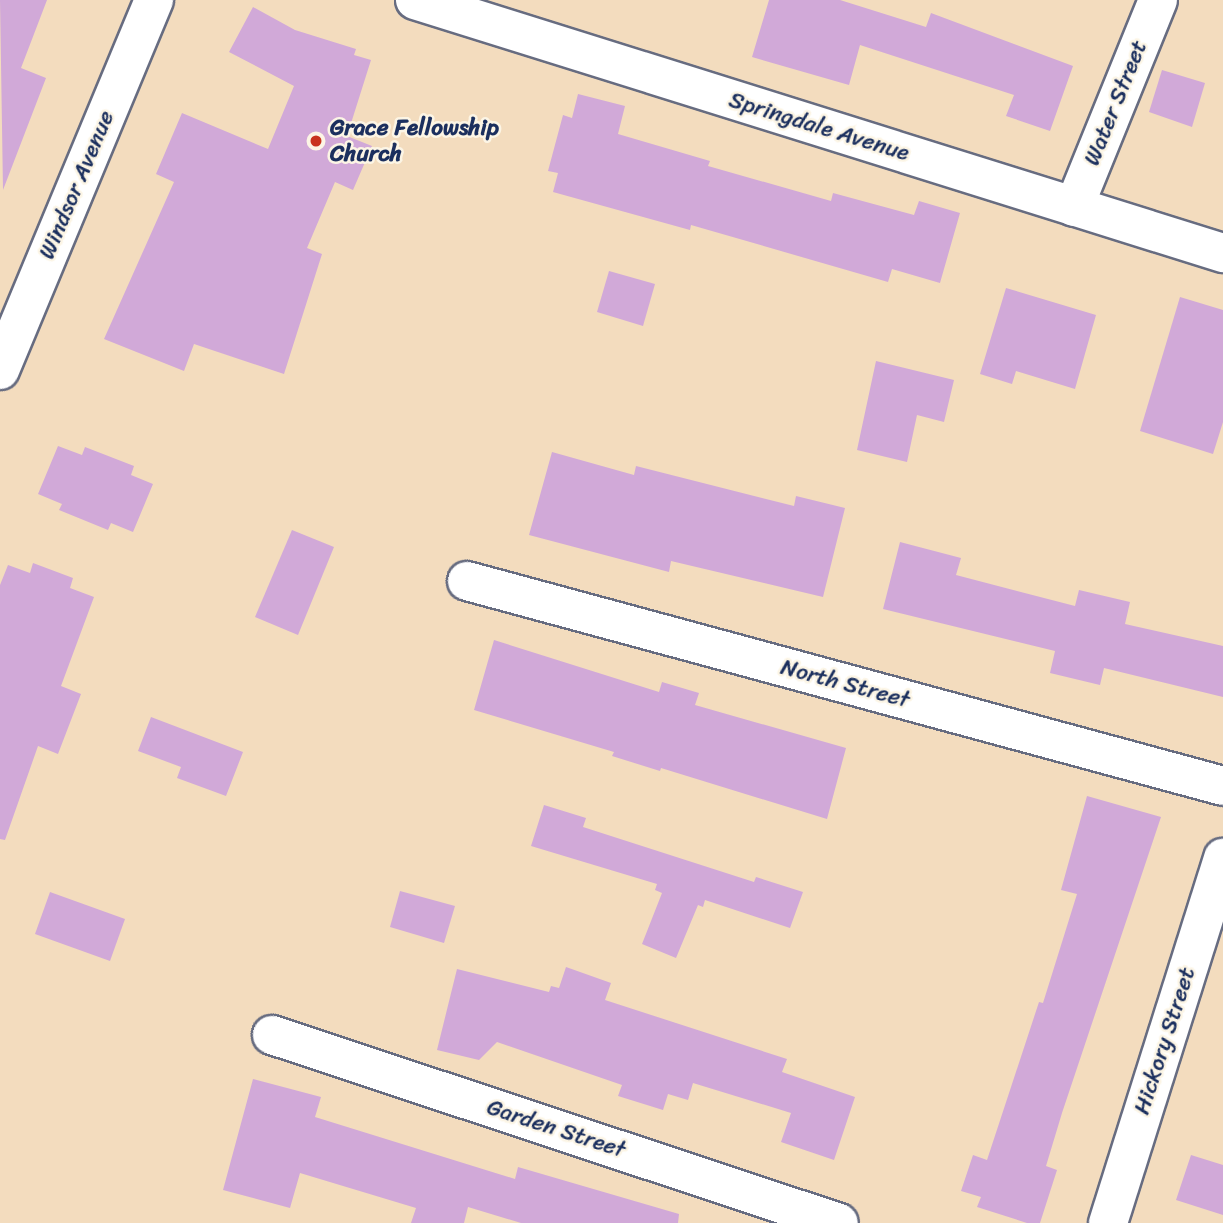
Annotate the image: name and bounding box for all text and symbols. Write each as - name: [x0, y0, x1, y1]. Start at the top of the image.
- street label: Water Street: [1078, 36, 1154, 170]
- street label: Springdale Avenue: [725, 86, 913, 168]
- street label: Windsor Avenue: [33, 107, 121, 263]
- place label: Grace Fellowship Church: [330, 114, 501, 168]
- marker: Grace Fellowship Church: [308, 133, 324, 149]
- street label: North Street: [778, 654, 912, 714]
- street label: Hickory Street: [1128, 964, 1202, 1118]
- street label: Garden Street: [483, 1094, 629, 1164]

